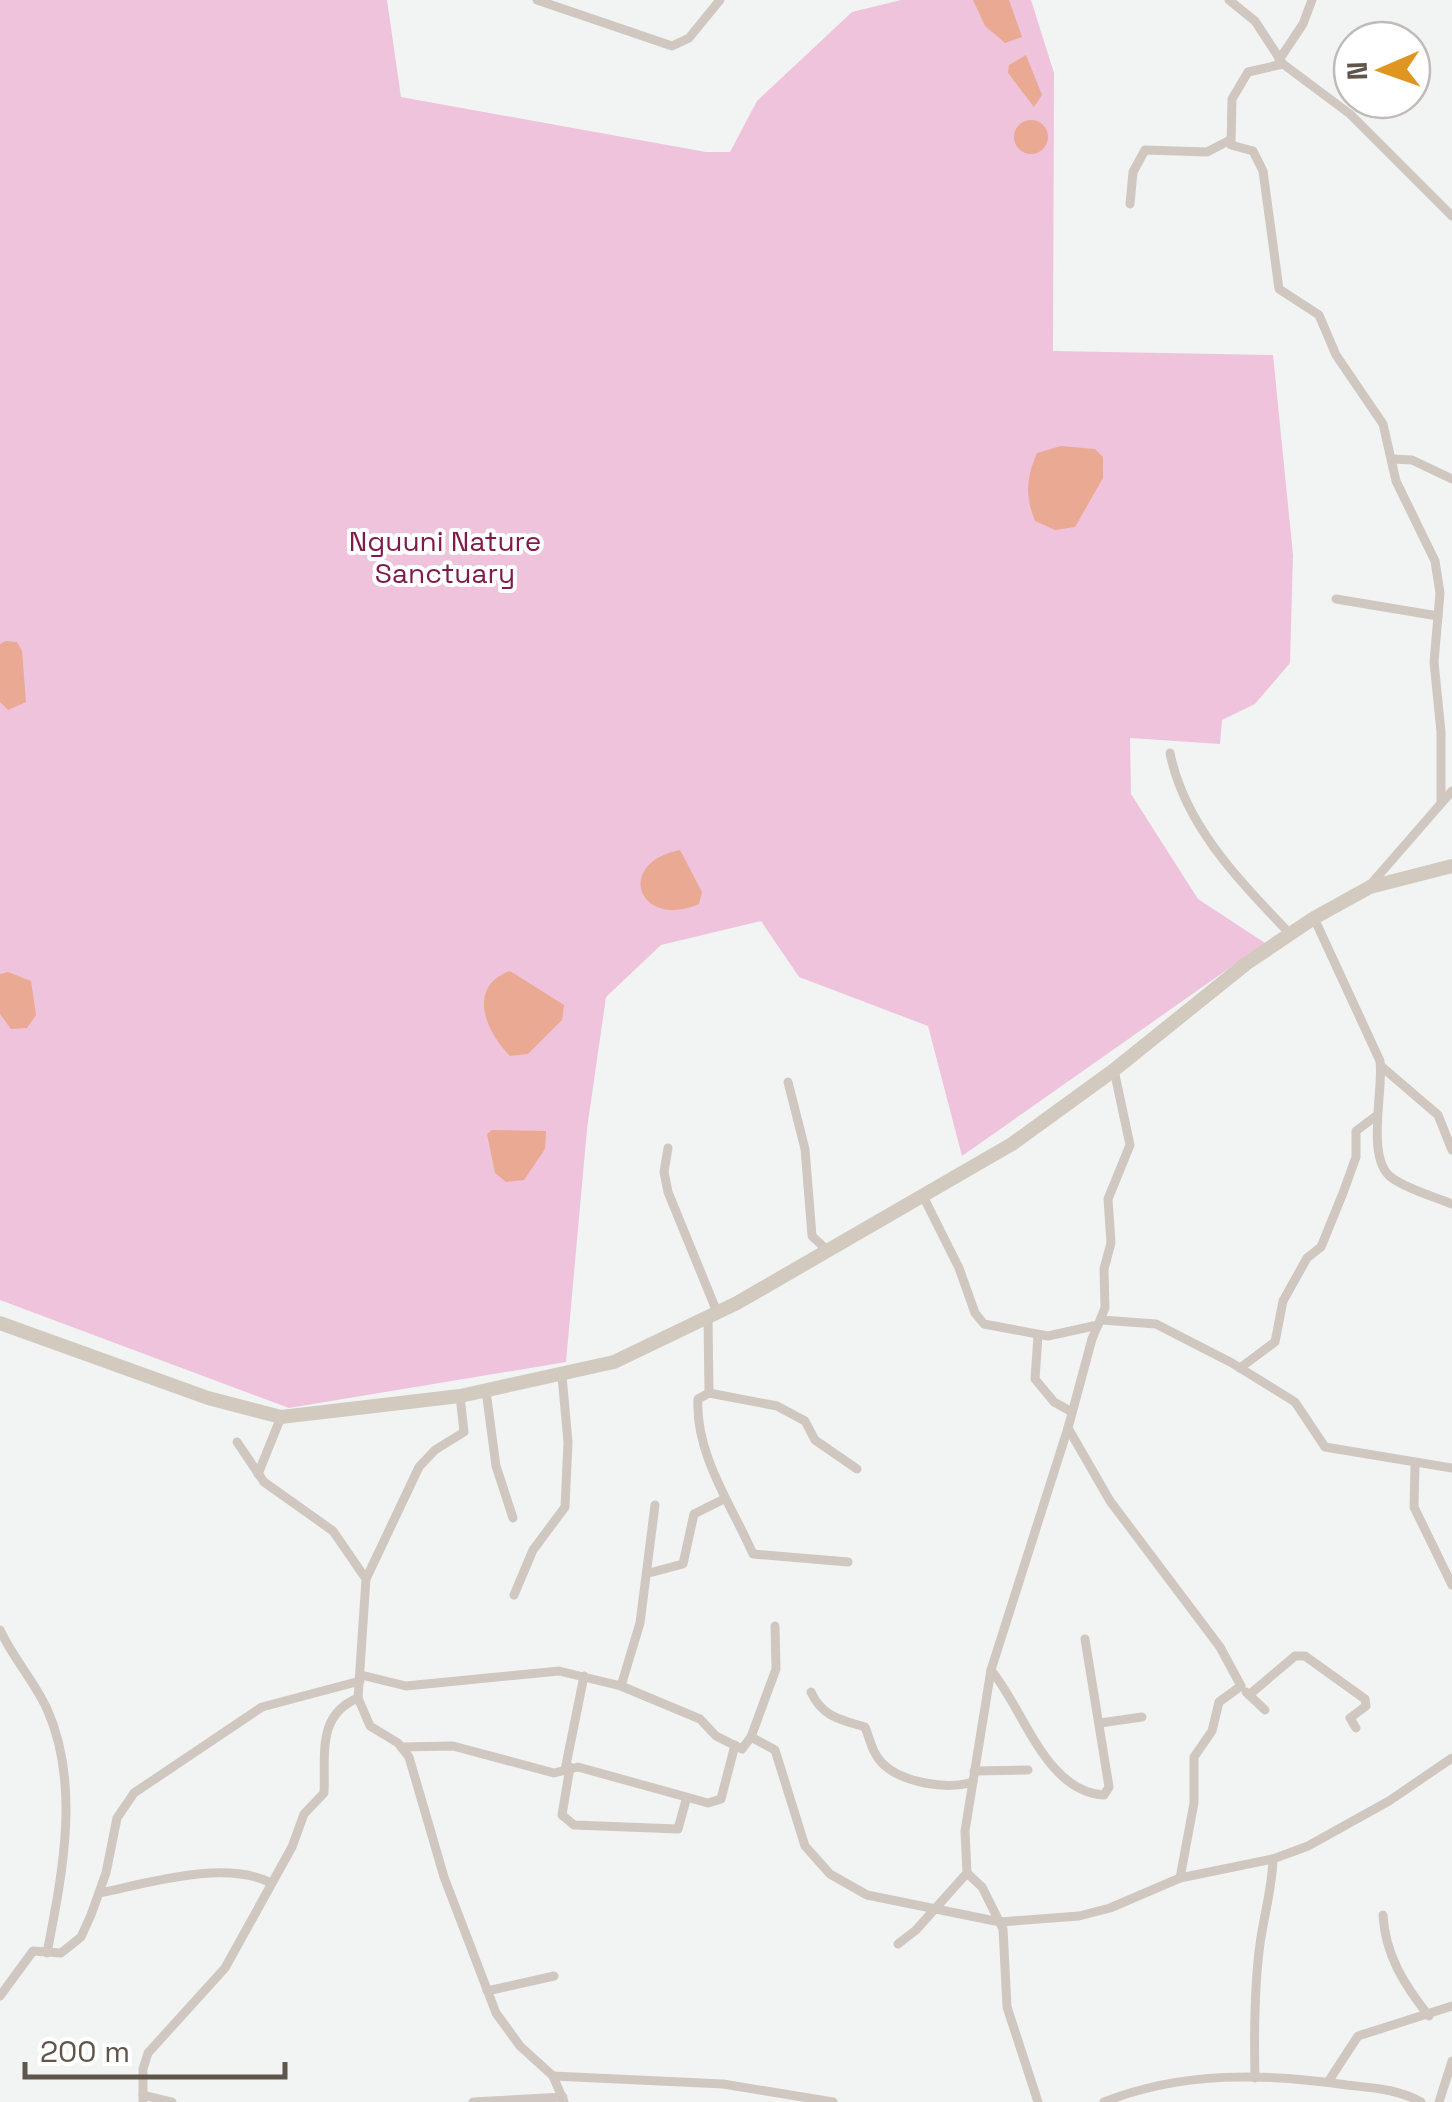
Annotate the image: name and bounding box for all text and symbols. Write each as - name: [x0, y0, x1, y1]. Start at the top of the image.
- north arrow: [1332, 20, 1432, 120]
- text: N: [1339, 61, 1375, 81]
- park label: Nguuni Nature Sanctuary: [349, 523, 541, 591]
- scale bar: [25, 2017, 285, 2079]
- text: 200 m: [40, 2032, 130, 2071]

